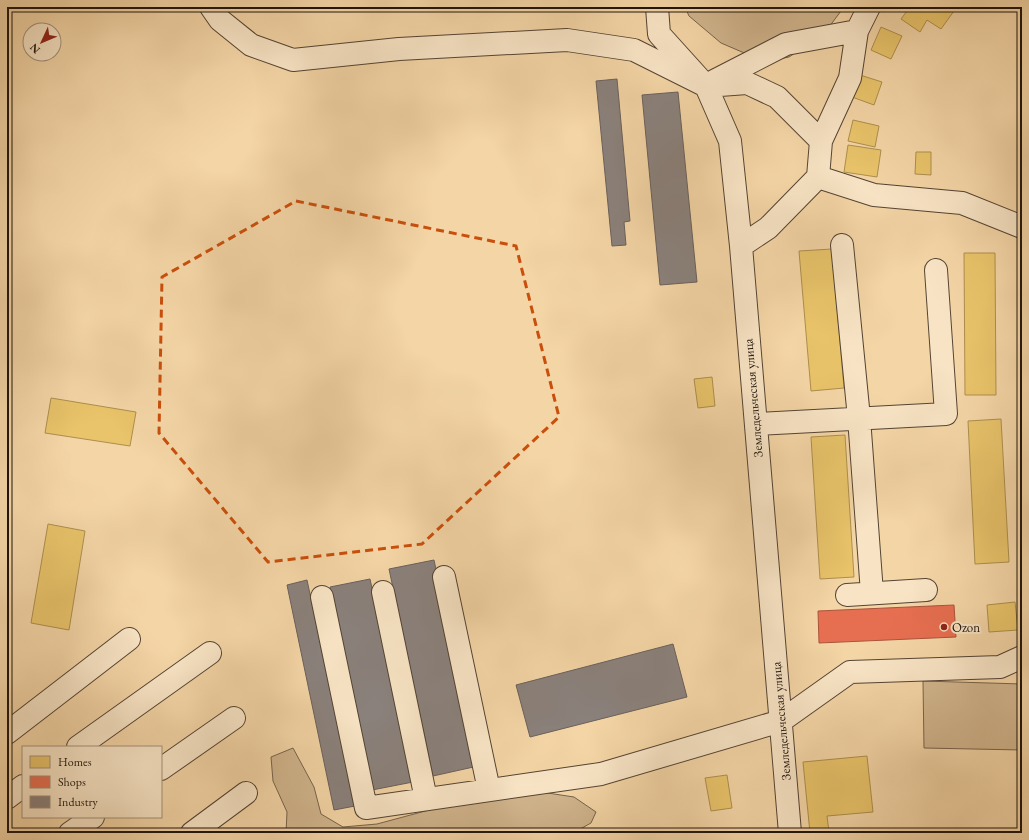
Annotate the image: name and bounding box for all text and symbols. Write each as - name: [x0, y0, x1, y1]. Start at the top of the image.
- north arrow: [22, 22, 62, 62]
- text: N: [27, 41, 43, 57]
- street label: Земледельческая улица: [739, 337, 767, 458]
- place label: Ozon: [952, 619, 980, 636]
- marker: Ozon: [939, 622, 949, 632]
- street label: Земледельческая улица: [767, 660, 795, 781]
- legend: [22, 746, 162, 818]
- text: Homes: [58, 754, 92, 770]
- text: Shops: [58, 774, 86, 790]
- text: Industry: [58, 794, 98, 810]

